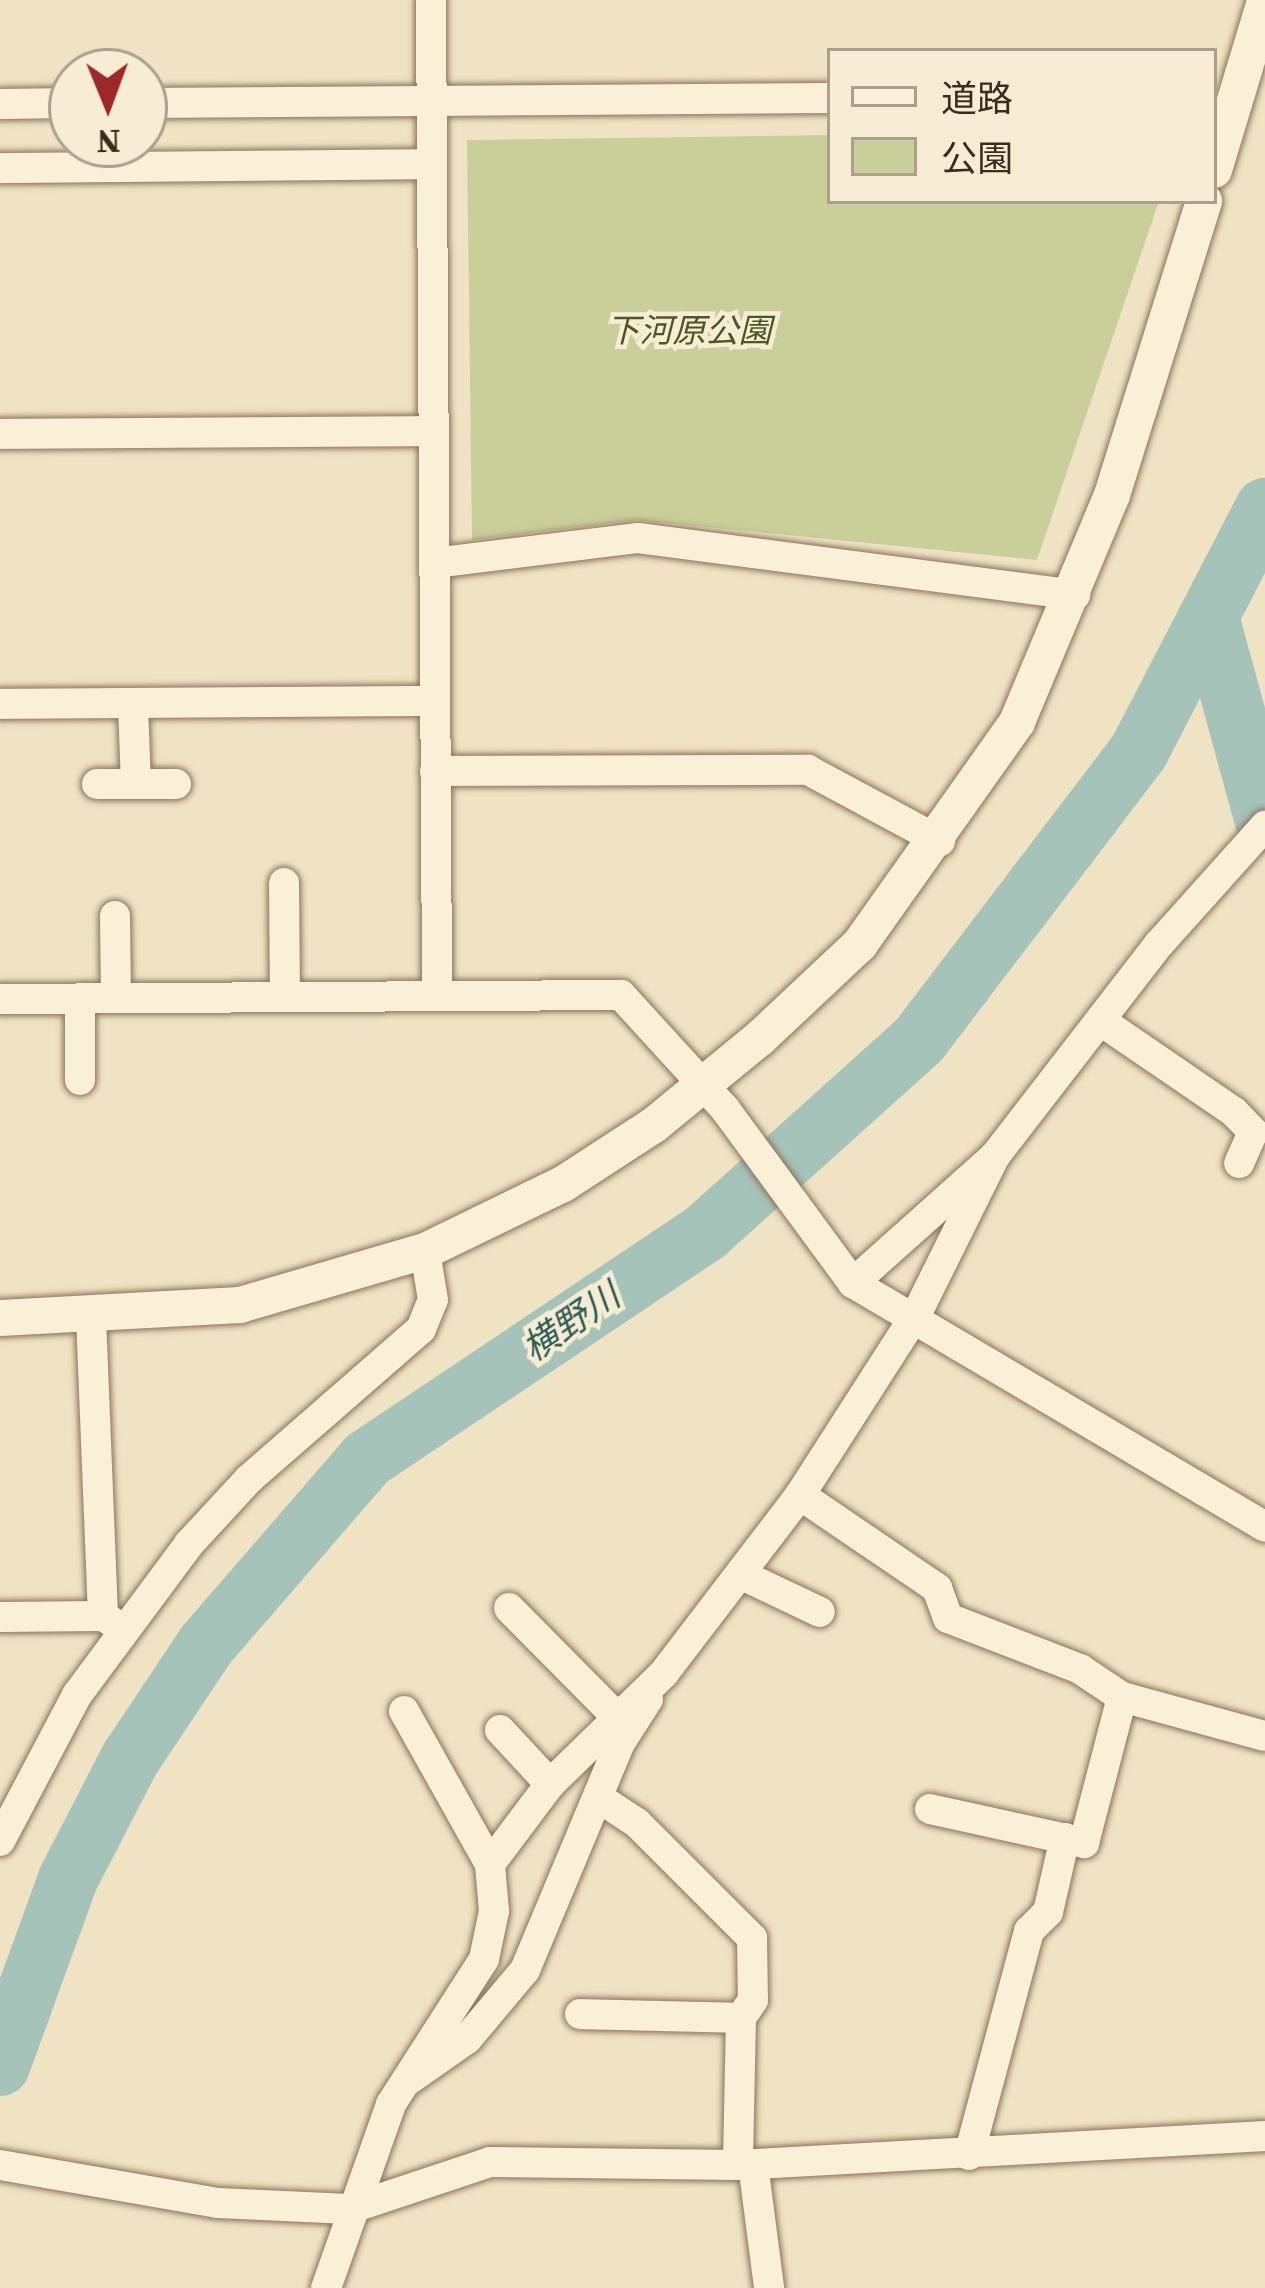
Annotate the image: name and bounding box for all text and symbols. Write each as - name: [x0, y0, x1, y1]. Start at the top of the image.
- north arrow: [48, 48, 168, 168]
- legend: [827, 48, 1217, 204]
- text: 道路: [941, 74, 1013, 123]
- text: N: [96, 119, 121, 164]
- text: 公園: [941, 134, 1013, 183]
- park label: 下河原公園: [607, 311, 771, 351]
- water label: 横野川: [514, 1274, 628, 1370]

